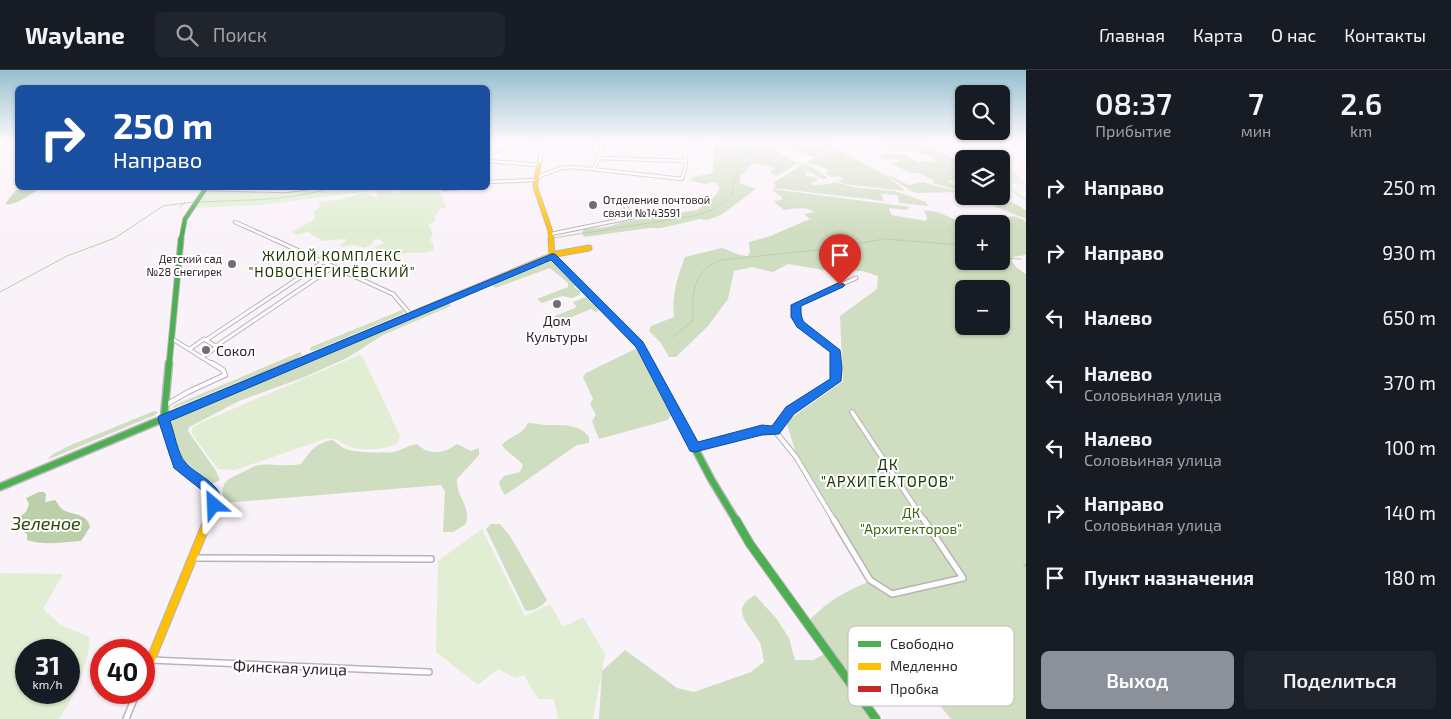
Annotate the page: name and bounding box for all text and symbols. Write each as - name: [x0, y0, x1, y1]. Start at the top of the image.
- search box: [155, 12, 505, 57]
- text: Waylane: [25, 20, 125, 49]
- icon: search: [173, 21, 201, 49]
- text: Поиск: [213, 23, 267, 46]
- text: Главная: [1099, 24, 1165, 46]
- text: Карта: [1193, 24, 1243, 46]
- text: О нас: [1271, 24, 1316, 46]
- text: Контакты: [1344, 24, 1426, 46]
- map controls: [955, 85, 1010, 335]
- button: search: [955, 85, 1010, 140]
- text: 08:37: [1095, 85, 1172, 121]
- text: 7: [1248, 85, 1264, 121]
- text: 2.6: [1340, 85, 1382, 121]
- text: 250 m: [113, 104, 213, 146]
- icon: right: [30, 105, 95, 170]
- text: Прибытие: [1095, 121, 1171, 140]
- text: мин: [1241, 121, 1271, 140]
- text: km: [1350, 121, 1372, 140]
- text: Направо: [113, 146, 202, 172]
- button: layers: [955, 150, 1010, 205]
- icon: right: [1041, 174, 1069, 202]
- text: Направо: [1084, 176, 1164, 199]
- text: 250 m: [1383, 176, 1436, 199]
- place label: Отделение почтовой связи №143591: [603, 193, 710, 219]
- marker: Отделение почтовой связи №143591: [587, 199, 599, 211]
- button: +: [955, 215, 1010, 270]
- pin: [819, 234, 861, 285]
- icon: right: [1041, 239, 1069, 267]
- icon: arrive: [826, 241, 854, 269]
- text: Направо: [1084, 241, 1164, 264]
- text: 930 m: [1382, 241, 1436, 264]
- district label: ЖИЛОЙ КОМПЛЕКС "НОВОСНЕГИРЁВСКИЙ": [248, 247, 416, 280]
- place label: Детский сад №28 Снегирек: [147, 252, 223, 278]
- marker: Детский сад №28 Снегирек: [226, 258, 238, 270]
- button: −: [955, 280, 1010, 335]
- marker: Дом Культуры: [551, 298, 563, 310]
- icon: left: [1041, 304, 1069, 332]
- text: Налево: [1084, 306, 1152, 329]
- text: 650 m: [1383, 306, 1436, 329]
- place label: Дом Культуры: [526, 312, 588, 345]
- place label: Сокол: [216, 342, 255, 359]
- marker: Сокол: [200, 344, 212, 356]
- text: Налево: [1084, 362, 1152, 385]
- icon: left: [1041, 369, 1069, 397]
- text: 370 m: [1383, 371, 1436, 394]
- text: Соловьиная улица: [1084, 385, 1222, 404]
- text: Налево: [1084, 427, 1152, 450]
- icon: left: [1041, 434, 1069, 462]
- text: 100 m: [1385, 436, 1436, 459]
- text: Соловьиная улица: [1084, 450, 1222, 469]
- district label: ДК "АРХИТЕКТОРОВ": [821, 455, 955, 490]
- position arrow: [187, 478, 239, 530]
- text: Направо: [1084, 492, 1164, 515]
- icon: right: [1041, 499, 1069, 527]
- text: 140 m: [1384, 501, 1436, 524]
- park label: ДК "Архитекторов": [860, 504, 962, 537]
- water label: Зеленое: [10, 512, 81, 534]
- text: Соловьиная улица: [1084, 515, 1222, 534]
- icon: arrive: [1041, 564, 1069, 592]
- text: Пункт назначения: [1084, 566, 1254, 589]
- text: 180 m: [1385, 566, 1436, 589]
- legend: [848, 626, 1014, 706]
- text: Свободно: [890, 635, 954, 652]
- speed limit sign: 40: [90, 639, 155, 704]
- text: 31: [35, 650, 60, 680]
- button: Выход: [1041, 651, 1234, 709]
- button: Поделиться: [1244, 651, 1436, 709]
- street label: Финская улица: [233, 656, 347, 679]
- text: Медленно: [890, 657, 958, 674]
- text: km/h: [33, 677, 62, 691]
- text: Пробка: [890, 680, 939, 697]

